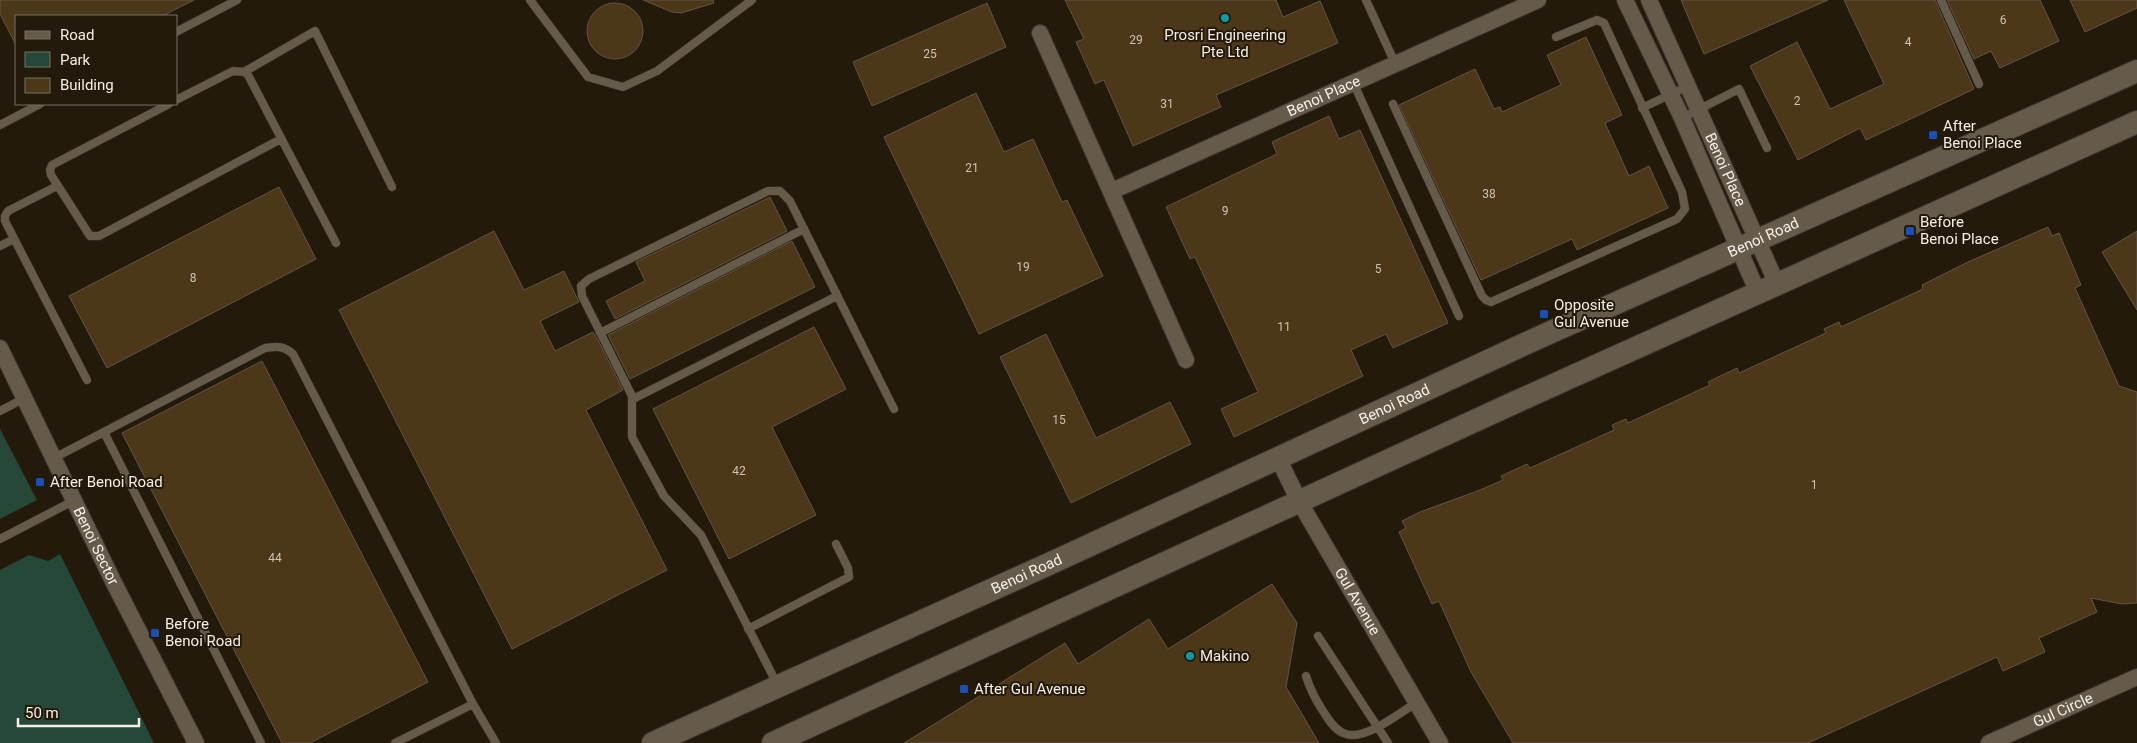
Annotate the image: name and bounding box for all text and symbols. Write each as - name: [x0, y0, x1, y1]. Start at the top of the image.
- marker: Prosri Engineering Pte Ltd: [1219, 12, 1231, 24]
- house number: 6: [2000, 13, 2007, 27]
- legend: [15, 15, 178, 105]
- text: Road: [60, 26, 94, 44]
- place label: Prosri Engineering Pte Ltd: [1164, 26, 1286, 61]
- house number: 29: [1129, 33, 1143, 47]
- house number: 4: [1905, 35, 1912, 49]
- house number: 25: [923, 47, 937, 61]
- text: Park: [60, 51, 91, 69]
- street label: Benoi Place: [1284, 72, 1363, 120]
- text: Building: [60, 76, 114, 94]
- house number: 2: [1794, 94, 1801, 108]
- house number: 31: [1160, 97, 1174, 111]
- place label: After Benoi Place: [1943, 117, 2022, 152]
- marker: After Benoi Place: [1927, 129, 1939, 141]
- street label: Benoi Place: [1701, 130, 1750, 209]
- house number: 21: [965, 161, 979, 175]
- house number: 38: [1482, 187, 1496, 201]
- house number: 9: [1222, 204, 1228, 218]
- place label: Before Benoi Place: [1920, 213, 1999, 248]
- street label: Benoi Road: [1725, 214, 1802, 261]
- marker: Before Benoi Place: [1904, 225, 1916, 237]
- house number: 19: [1016, 260, 1030, 274]
- house number: 5: [1375, 262, 1382, 276]
- house number: 8: [190, 271, 197, 285]
- place label: Opposite Gul Avenue: [1554, 296, 1629, 331]
- marker: Opposite Gul Avenue: [1538, 308, 1550, 320]
- house number: 11: [1277, 320, 1291, 334]
- street label: Benoi Road: [1356, 380, 1433, 428]
- house number: 15: [1052, 413, 1066, 427]
- house number: 42: [732, 464, 746, 478]
- place label: After Benoi Road: [50, 473, 163, 491]
- marker: After Benoi Road: [34, 476, 46, 488]
- house number: 1: [1811, 478, 1817, 492]
- street label: Benoi Sector: [69, 504, 123, 588]
- street label: Benoi Road: [988, 550, 1065, 598]
- house number: 44: [268, 551, 282, 565]
- street label: Gul Avenue: [1331, 564, 1384, 638]
- place label: Before Benoi Road: [165, 615, 241, 650]
- marker: Before Benoi Road: [149, 627, 161, 639]
- place label: Makino: [1200, 647, 1249, 665]
- marker: Makino: [1184, 650, 1196, 662]
- place label: After Gul Avenue: [974, 680, 1086, 698]
- marker: After Gul Avenue: [958, 683, 970, 695]
- street label: Gul Circle: [2030, 689, 2096, 731]
- scale bar: [18, 696, 139, 728]
- text: 50 m: [25, 704, 59, 722]

